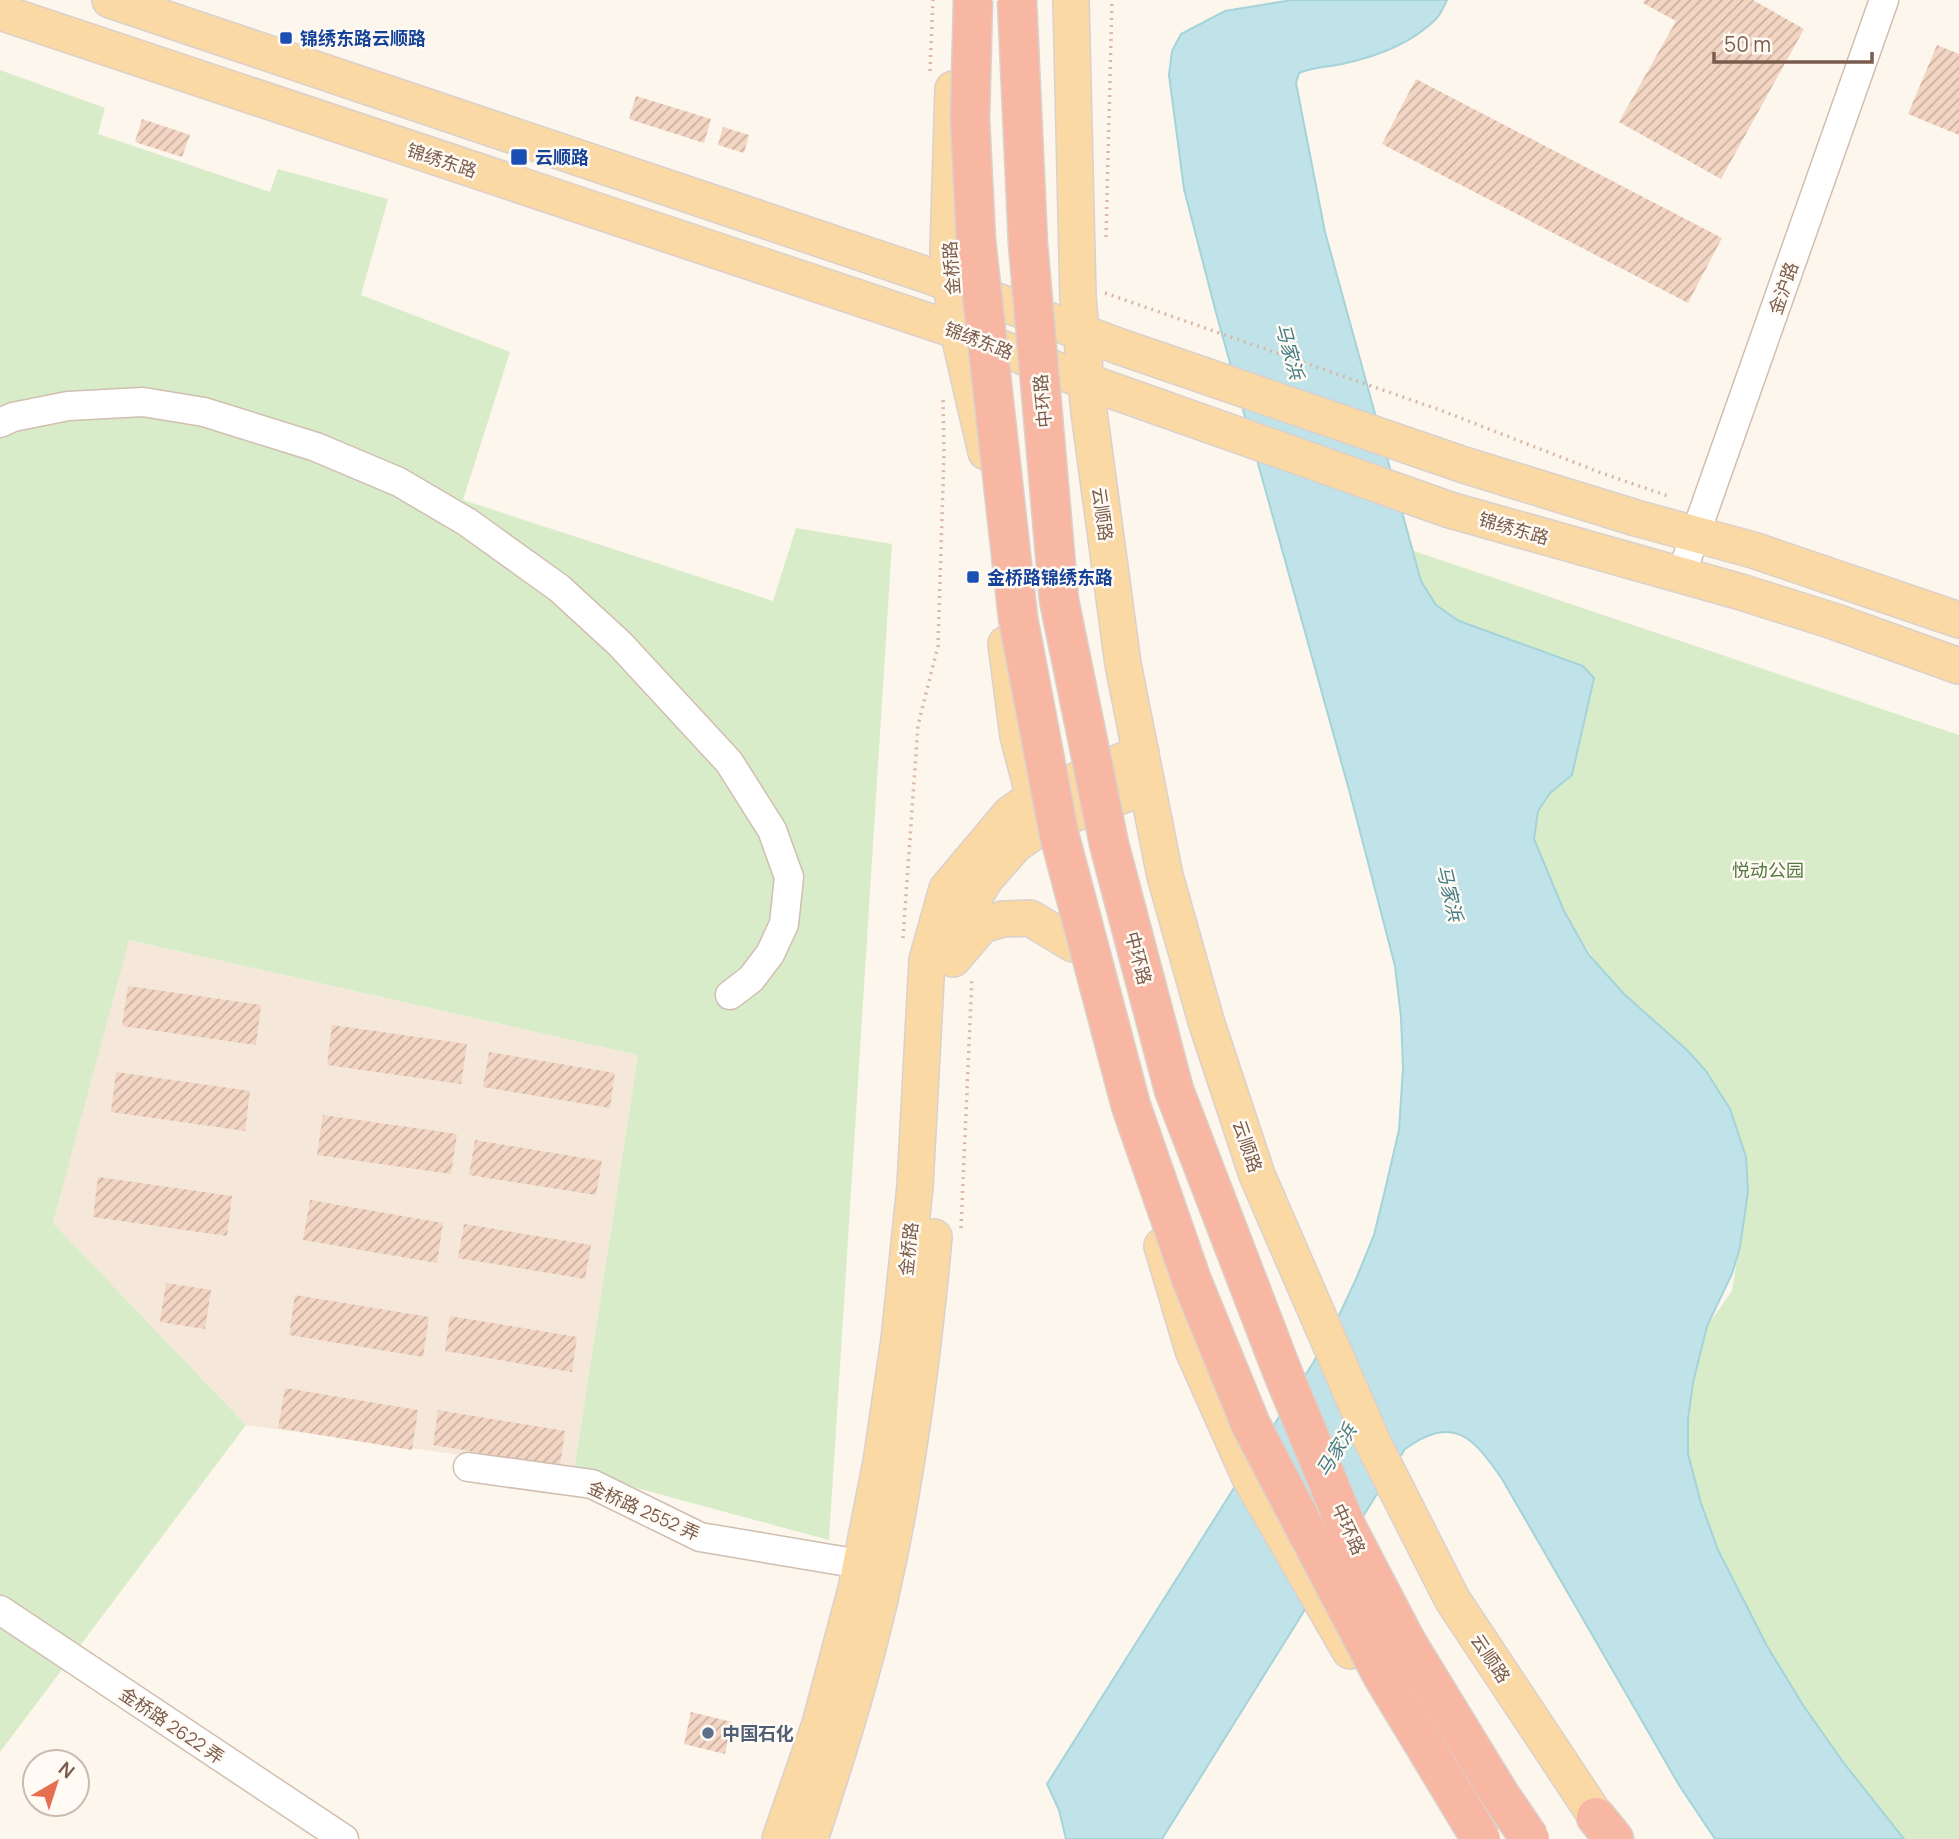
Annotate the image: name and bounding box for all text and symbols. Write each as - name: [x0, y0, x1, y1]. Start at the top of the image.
- scale bar: [1714, 21, 1871, 65]
- place label: 锦绣东路云顺路: [300, 26, 426, 50]
- marker: 锦绣东路云顺路: [278, 30, 294, 46]
- text: 50 m: [1724, 30, 1771, 58]
- street label: 锦绣东路: [404, 137, 480, 183]
- place label: 云顺路: [535, 145, 589, 169]
- marker: 云顺路: [509, 147, 529, 167]
- street label: 金桥路: [937, 240, 965, 296]
- street label: 金沪路: [1763, 259, 1803, 317]
- street label: 锦绣东路: [941, 316, 1017, 364]
- water label: 马家浜: [1270, 320, 1310, 384]
- street label: 中环路: [1028, 373, 1056, 429]
- street label: 云顺路: [1087, 486, 1119, 542]
- street label: 锦绣东路: [1476, 507, 1552, 549]
- place label: 金桥路锦绣东路: [987, 565, 1113, 589]
- marker: 金桥路锦绣东路: [965, 569, 981, 585]
- park label: 悦动公园: [1732, 858, 1804, 882]
- water label: 马家浜: [1431, 862, 1470, 926]
- street label: 中环路: [1120, 929, 1158, 987]
- street label: 云顺路: [1228, 1117, 1268, 1175]
- street label: 金桥路: [893, 1221, 923, 1277]
- water label: 马家浜: [1310, 1417, 1363, 1481]
- street label: 金桥路 2552 弄: [584, 1475, 704, 1545]
- street label: 中环路: [1327, 1499, 1371, 1559]
- street label: 云顺路: [1466, 1629, 1516, 1687]
- street label: 金桥路 2622 弄: [115, 1681, 229, 1769]
- place label: 中国石化: [722, 1721, 794, 1745]
- marker: 中国石化: [700, 1725, 716, 1741]
- north arrow: [21, 1748, 91, 1818]
- text: N: [53, 1755, 80, 1784]

